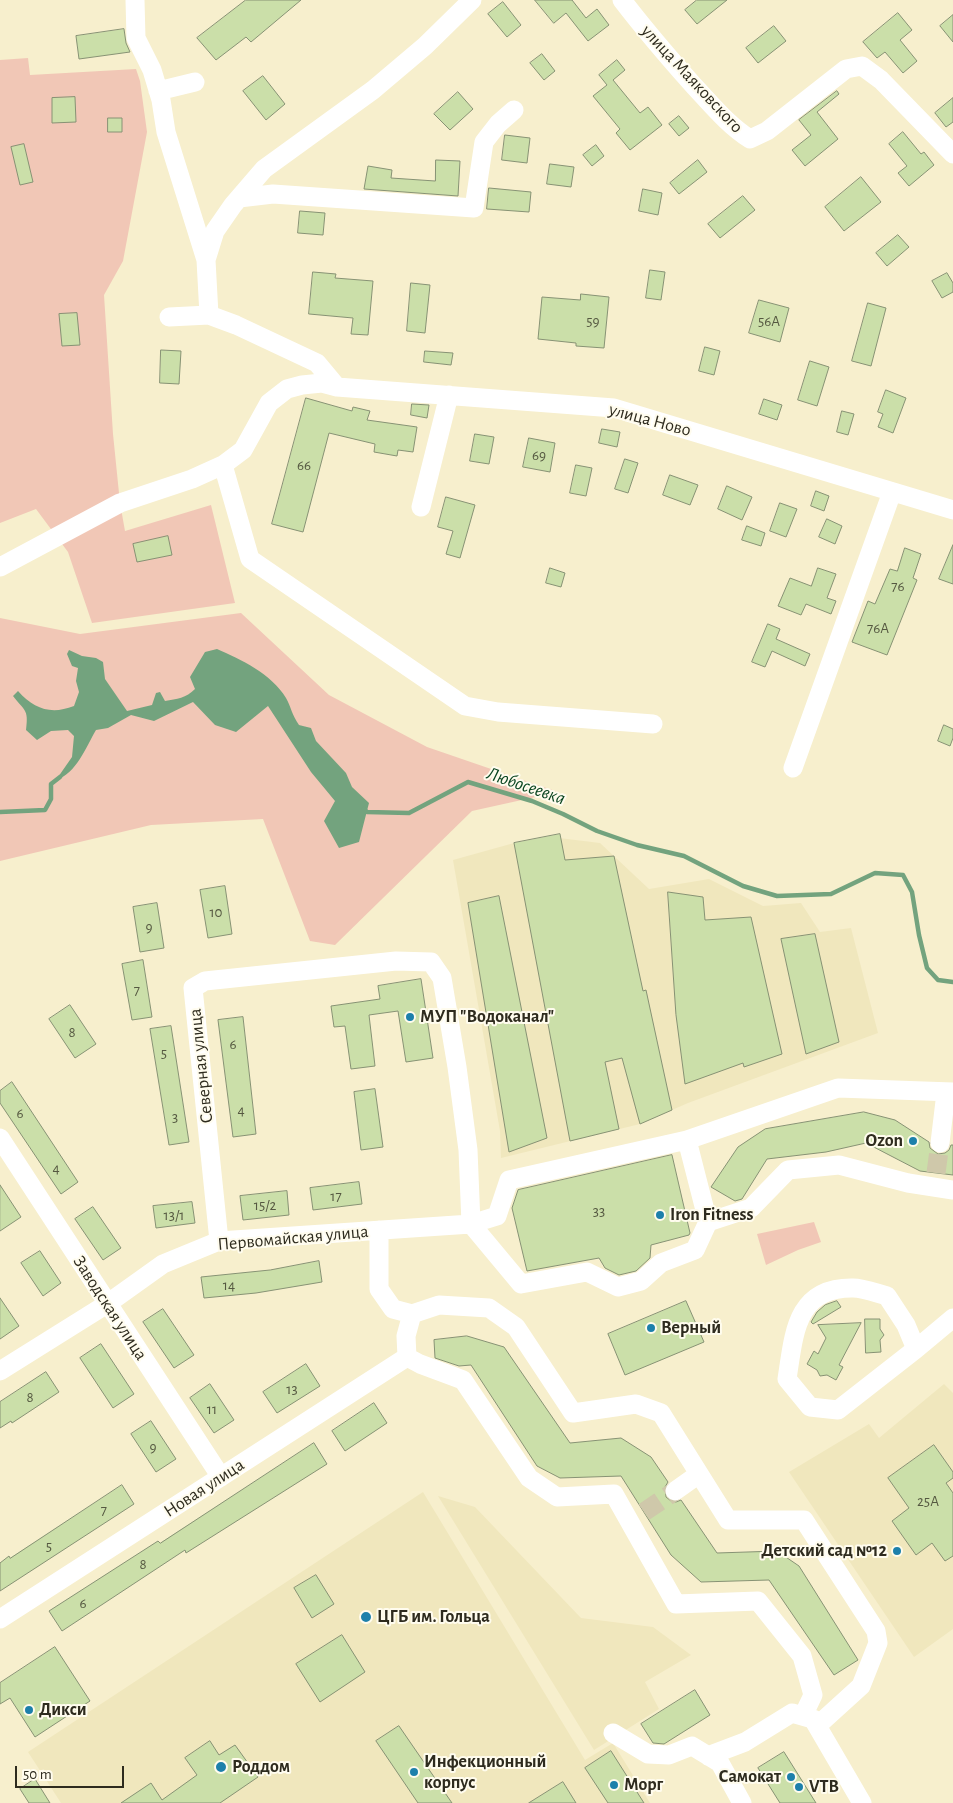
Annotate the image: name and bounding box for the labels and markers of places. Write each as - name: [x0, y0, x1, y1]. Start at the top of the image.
- place label: МУП "Водоканал": [420, 1006, 554, 1028]
- marker: МУП "Водоканал": [404, 1011, 416, 1023]
- place label: Ozon: [866, 1130, 903, 1152]
- marker: Ozon: [907, 1135, 919, 1147]
- place label: Iron Fitness: [670, 1204, 753, 1226]
- marker: Iron Fitness: [654, 1209, 666, 1221]
- place label: Верный: [661, 1317, 721, 1339]
- marker: Верный: [645, 1322, 657, 1334]
- place label: Детский сад №12: [761, 1540, 887, 1562]
- marker: Детский сад №12: [891, 1545, 903, 1557]
- place label: ЦГБ им. Гольца: [377, 1606, 490, 1628]
- marker: ЦГБ им. Гольца: [359, 1610, 373, 1624]
- place label: Дикси: [39, 1699, 87, 1721]
- marker: Дикси: [23, 1704, 35, 1716]
- place label: Инфекционный корпус: [424, 1751, 546, 1794]
- place label: Роддом: [232, 1756, 290, 1778]
- marker: Роддом: [214, 1760, 228, 1774]
- marker: Инфекционный корпус: [408, 1766, 420, 1778]
- place label: Самокат: [718, 1766, 781, 1788]
- marker: Самокат: [785, 1771, 797, 1783]
- place label: Морг: [624, 1774, 663, 1796]
- place label: VTB: [809, 1776, 839, 1798]
- marker: Морг: [608, 1779, 620, 1791]
- marker: VTB: [793, 1781, 805, 1793]

